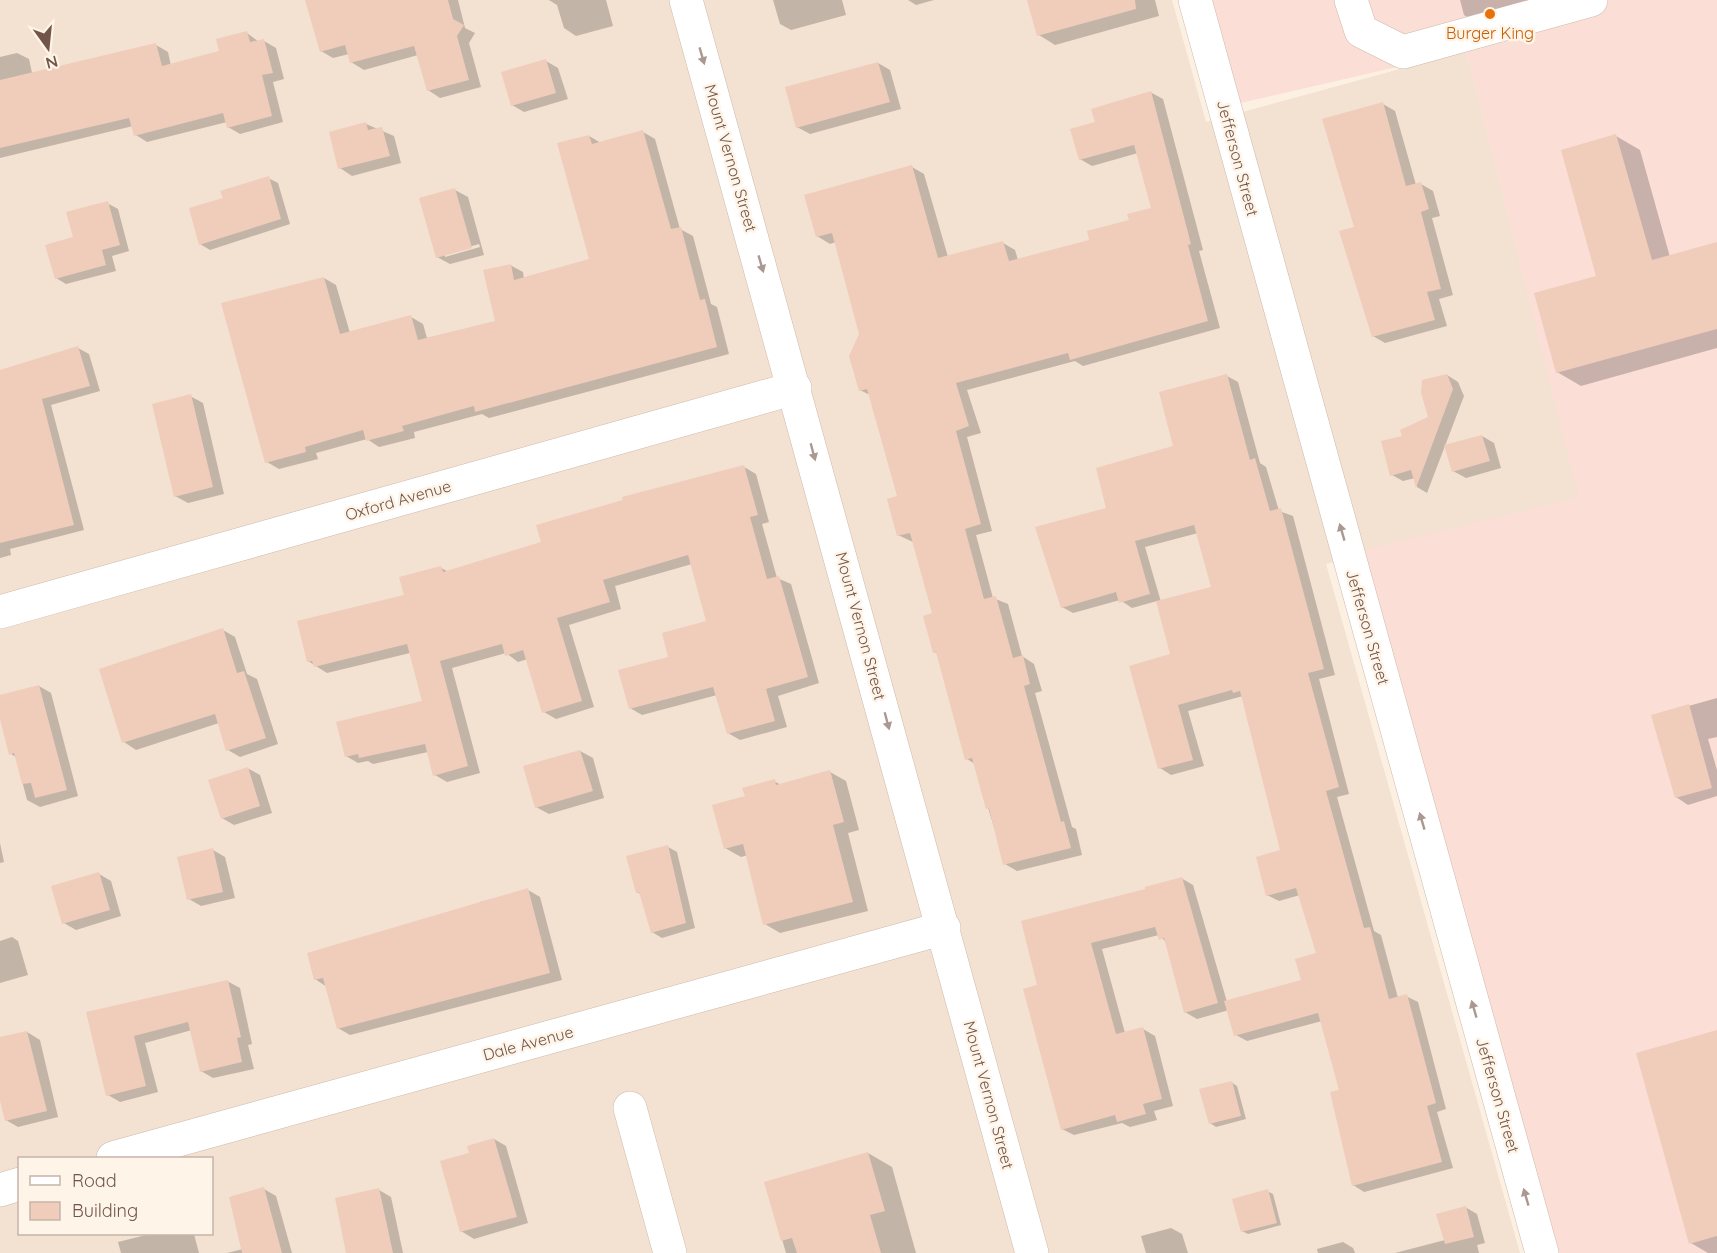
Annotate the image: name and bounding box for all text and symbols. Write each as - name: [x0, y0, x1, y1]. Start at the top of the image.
- marker: Burger King: [1483, 7, 1497, 21]
- north arrow: [18, 18, 78, 78]
- place label: Burger King: [1446, 23, 1534, 43]
- one-way arrow: [698, 47, 707, 65]
- text: N: [44, 51, 60, 74]
- street label: Mount Vernon Street: [700, 82, 762, 234]
- street label: Jefferson Street: [1213, 98, 1263, 218]
- one-way arrow: [756, 255, 766, 273]
- one-way arrow: [809, 443, 818, 461]
- street label: Oxford Avenue: [343, 475, 453, 525]
- one-way arrow: [1336, 523, 1346, 541]
- street label: Mount Vernon Street: [832, 550, 890, 702]
- street label: Jefferson Street: [1342, 567, 1394, 687]
- one-way arrow: [883, 712, 892, 730]
- one-way arrow: [1417, 812, 1426, 830]
- one-way arrow: [1469, 1000, 1478, 1018]
- street label: Mount Vernon Street: [960, 1019, 1018, 1171]
- street label: Dale Avenue: [481, 1021, 575, 1065]
- street label: Jefferson Street: [1472, 1035, 1524, 1155]
- legend: [18, 1157, 213, 1235]
- text: Road: [72, 1169, 117, 1192]
- one-way arrow: [1521, 1188, 1530, 1206]
- text: Building: [72, 1199, 138, 1222]

